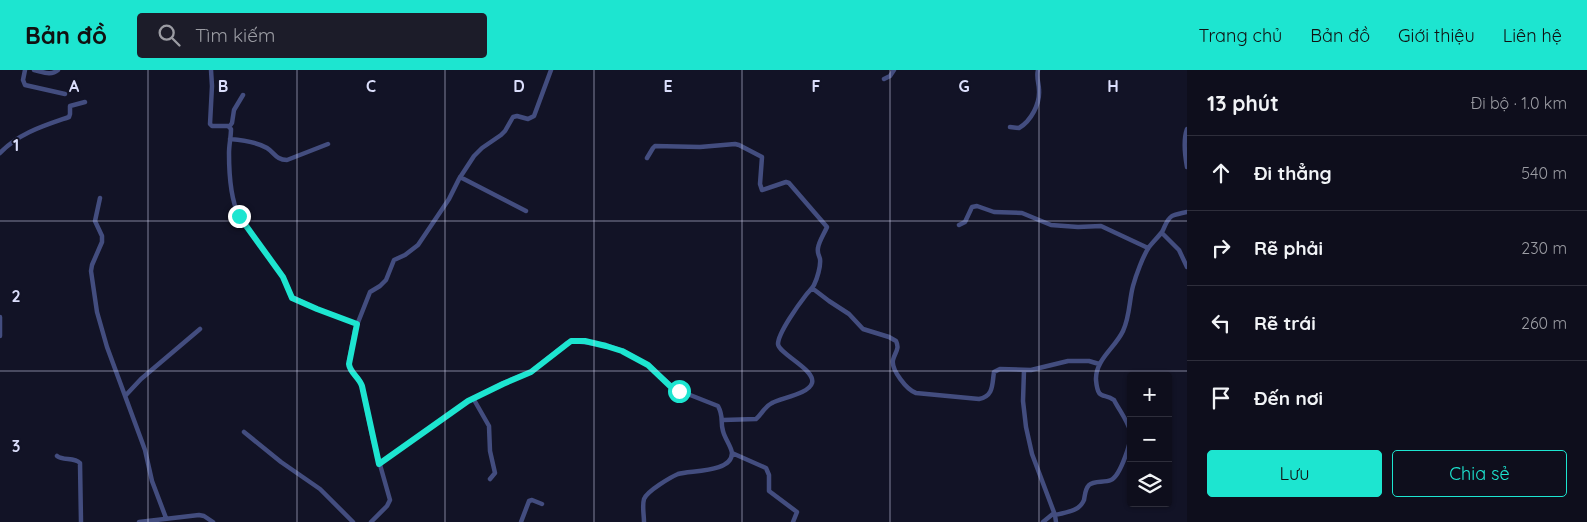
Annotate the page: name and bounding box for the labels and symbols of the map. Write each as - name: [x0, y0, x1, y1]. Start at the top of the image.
- text: A: [69, 76, 80, 96]
- text: B: [218, 76, 228, 96]
- text: C: [366, 76, 376, 96]
- text: D: [513, 76, 525, 96]
- text: E: [663, 76, 673, 96]
- text: F: [812, 76, 821, 96]
- text: G: [958, 76, 970, 96]
- text: H: [1107, 76, 1119, 96]
- text: 1: [13, 135, 19, 155]
- route end: [228, 205, 251, 228]
- text: 2: [11, 286, 21, 306]
- route start: [668, 380, 691, 403]
- text: 3: [12, 436, 20, 456]

